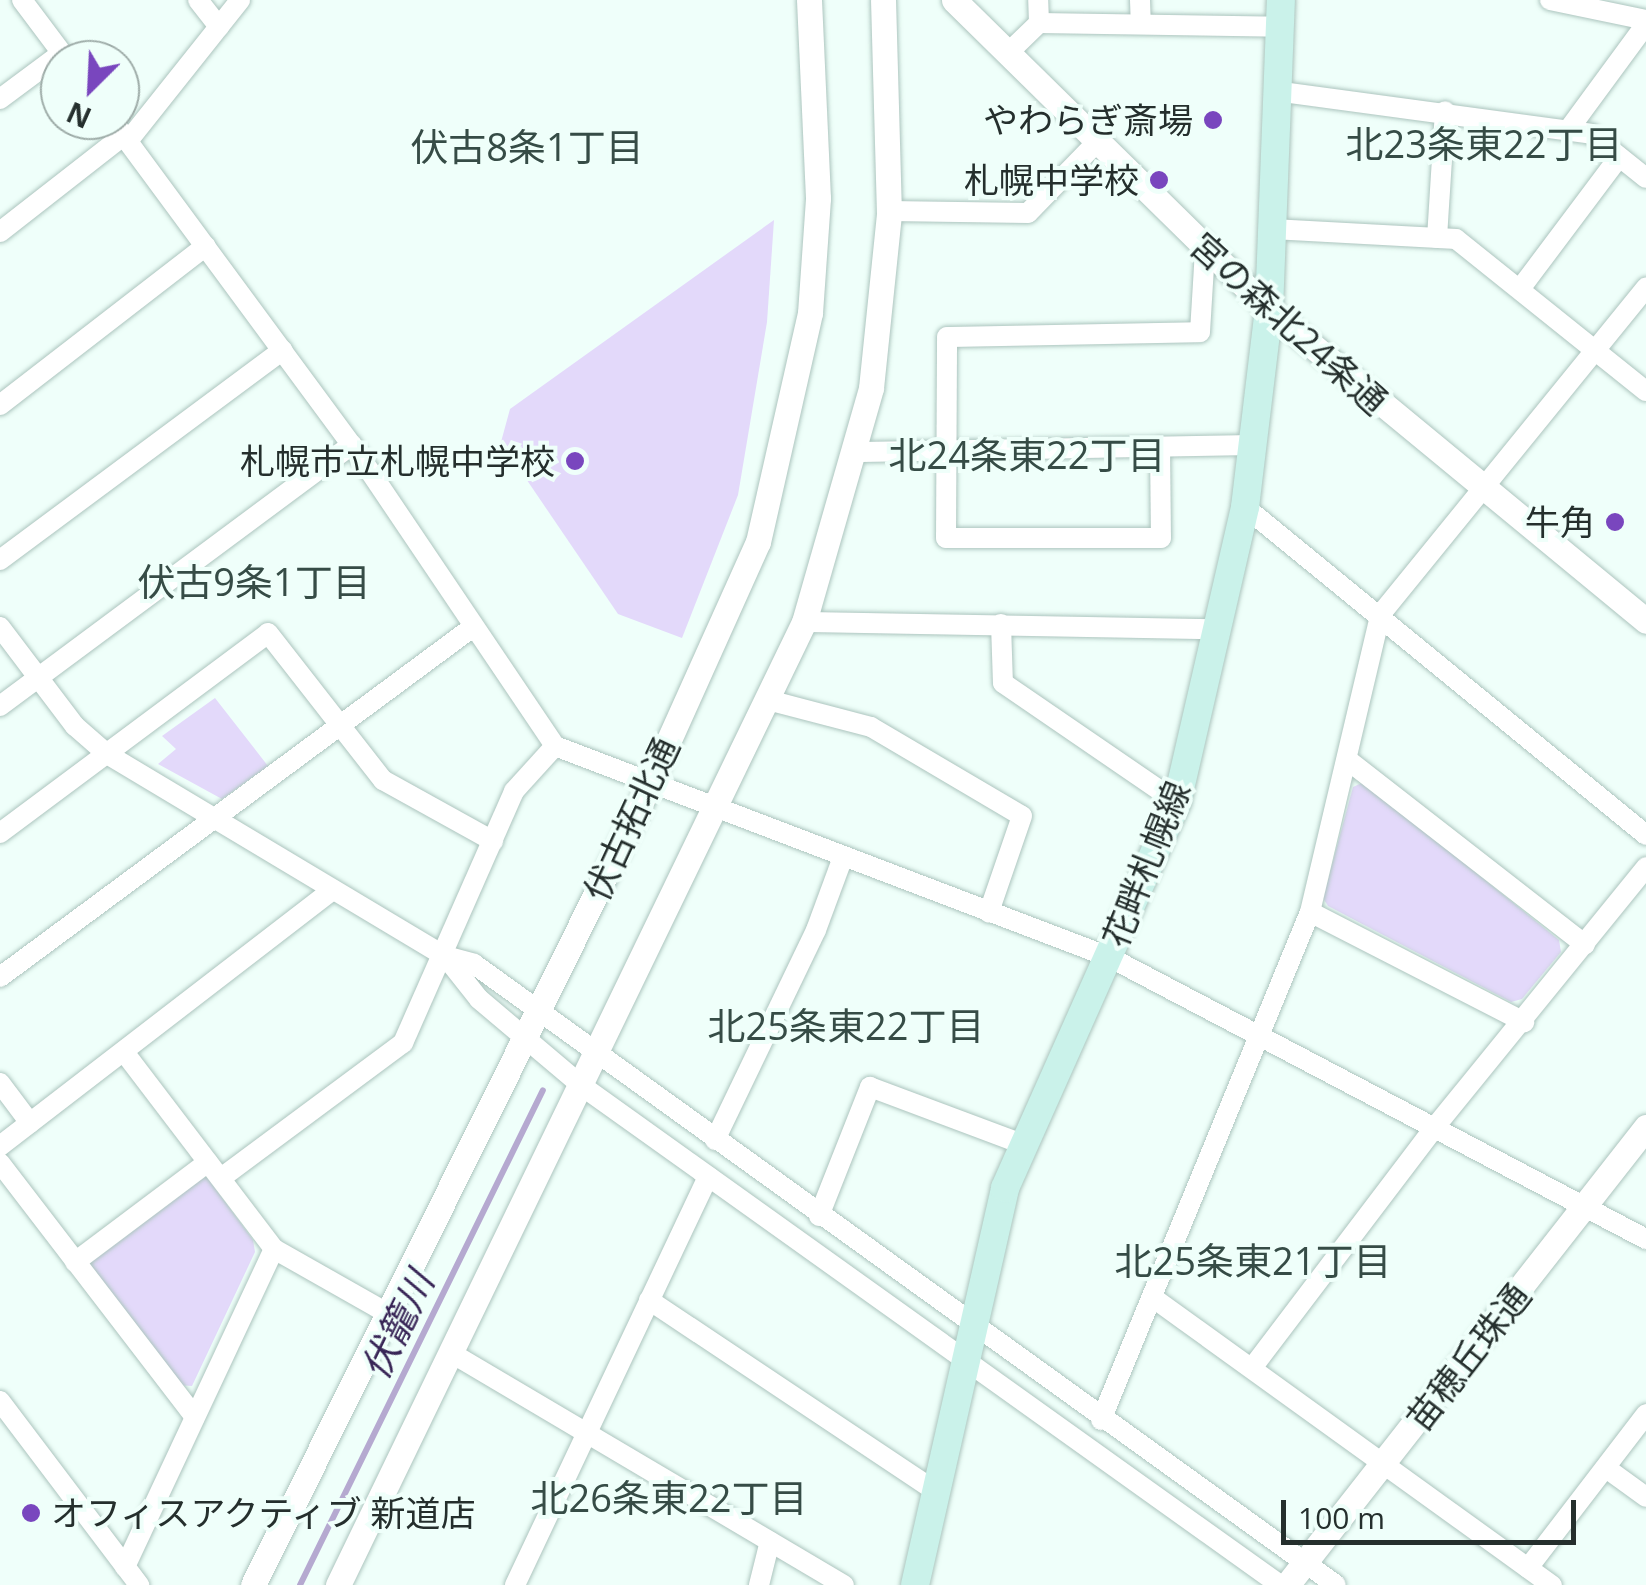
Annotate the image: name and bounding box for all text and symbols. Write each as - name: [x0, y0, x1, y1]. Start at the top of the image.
- north arrow: [40, 40, 140, 140]
- text: N: [60, 94, 97, 138]
- place label: やわらぎ斎場: [983, 99, 1193, 141]
- marker: やわらぎ斎場: [1202, 109, 1224, 131]
- district label: 北23条東22丁目: [1346, 121, 1622, 167]
- district label: 伏古8条1丁目: [410, 124, 644, 170]
- place label: 札幌中学校: [964, 159, 1139, 201]
- marker: 札幌中学校: [1148, 169, 1170, 191]
- street label: 宮の森北24条通: [1182, 224, 1396, 422]
- district label: 北24条東22丁目: [889, 432, 1165, 478]
- place label: 札幌市立札幌中学校: [240, 440, 555, 482]
- marker: 札幌市立札幌中学校: [564, 450, 586, 472]
- place label: 牛角: [1525, 501, 1595, 543]
- marker: 牛角: [1604, 511, 1626, 533]
- district label: 伏古9条1丁目: [137, 559, 371, 605]
- street label: 伏古拓北通: [575, 731, 687, 907]
- street label: 花畔札幌線: [1094, 775, 1198, 953]
- district label: 北25条東22丁目: [708, 1003, 984, 1049]
- district label: 北25条東21丁目: [1115, 1238, 1391, 1284]
- water label: 伏籠川: [352, 1264, 442, 1386]
- street label: 苗穂丘珠通: [1398, 1275, 1538, 1439]
- district label: 北26条東22丁目: [531, 1475, 807, 1521]
- scale bar: [1286, 1480, 1581, 1542]
- place label: オフィスアクティブ 新道店: [51, 1492, 480, 1534]
- text: 100 m: [1298, 1497, 1385, 1538]
- marker: オフィスアクティブ 新道店: [20, 1502, 42, 1524]

